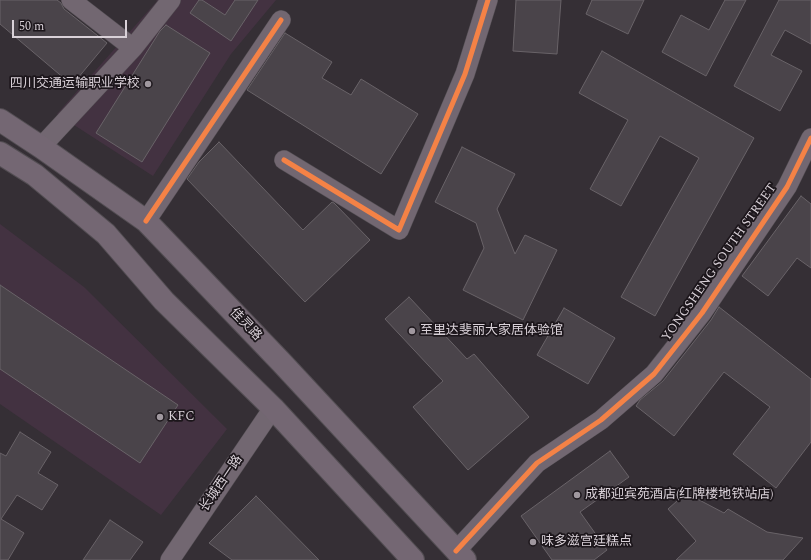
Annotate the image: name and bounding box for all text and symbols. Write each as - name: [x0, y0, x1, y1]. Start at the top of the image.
- scale bar: [14, 12, 129, 38]
- text: 50 m: [19, 17, 44, 36]
- place label: 四川交通运输职业学校: [10, 76, 140, 92]
- marker: 四川交通运输职业学校: [143, 79, 153, 89]
- street label: YONGSHENG SOUTH STREET: [659, 181, 781, 345]
- street label: 佳灵路: [226, 306, 264, 344]
- place label: 至里达斐丽大家居体验馆: [420, 323, 563, 339]
- marker: 至里达斐丽大家居体验馆: [407, 326, 417, 336]
- place label: KFC: [168, 409, 195, 425]
- marker: KFC: [155, 412, 165, 422]
- street label: 长城西一路: [197, 453, 247, 515]
- place label: 成都迎宾苑酒店(红牌楼地铁站店): [585, 487, 773, 503]
- marker: 成都迎宾苑酒店(红牌楼地铁站店): [572, 490, 582, 500]
- place label: 味多滋宫廷糕点: [541, 534, 632, 550]
- marker: 味多滋宫廷糕点: [528, 537, 538, 547]

